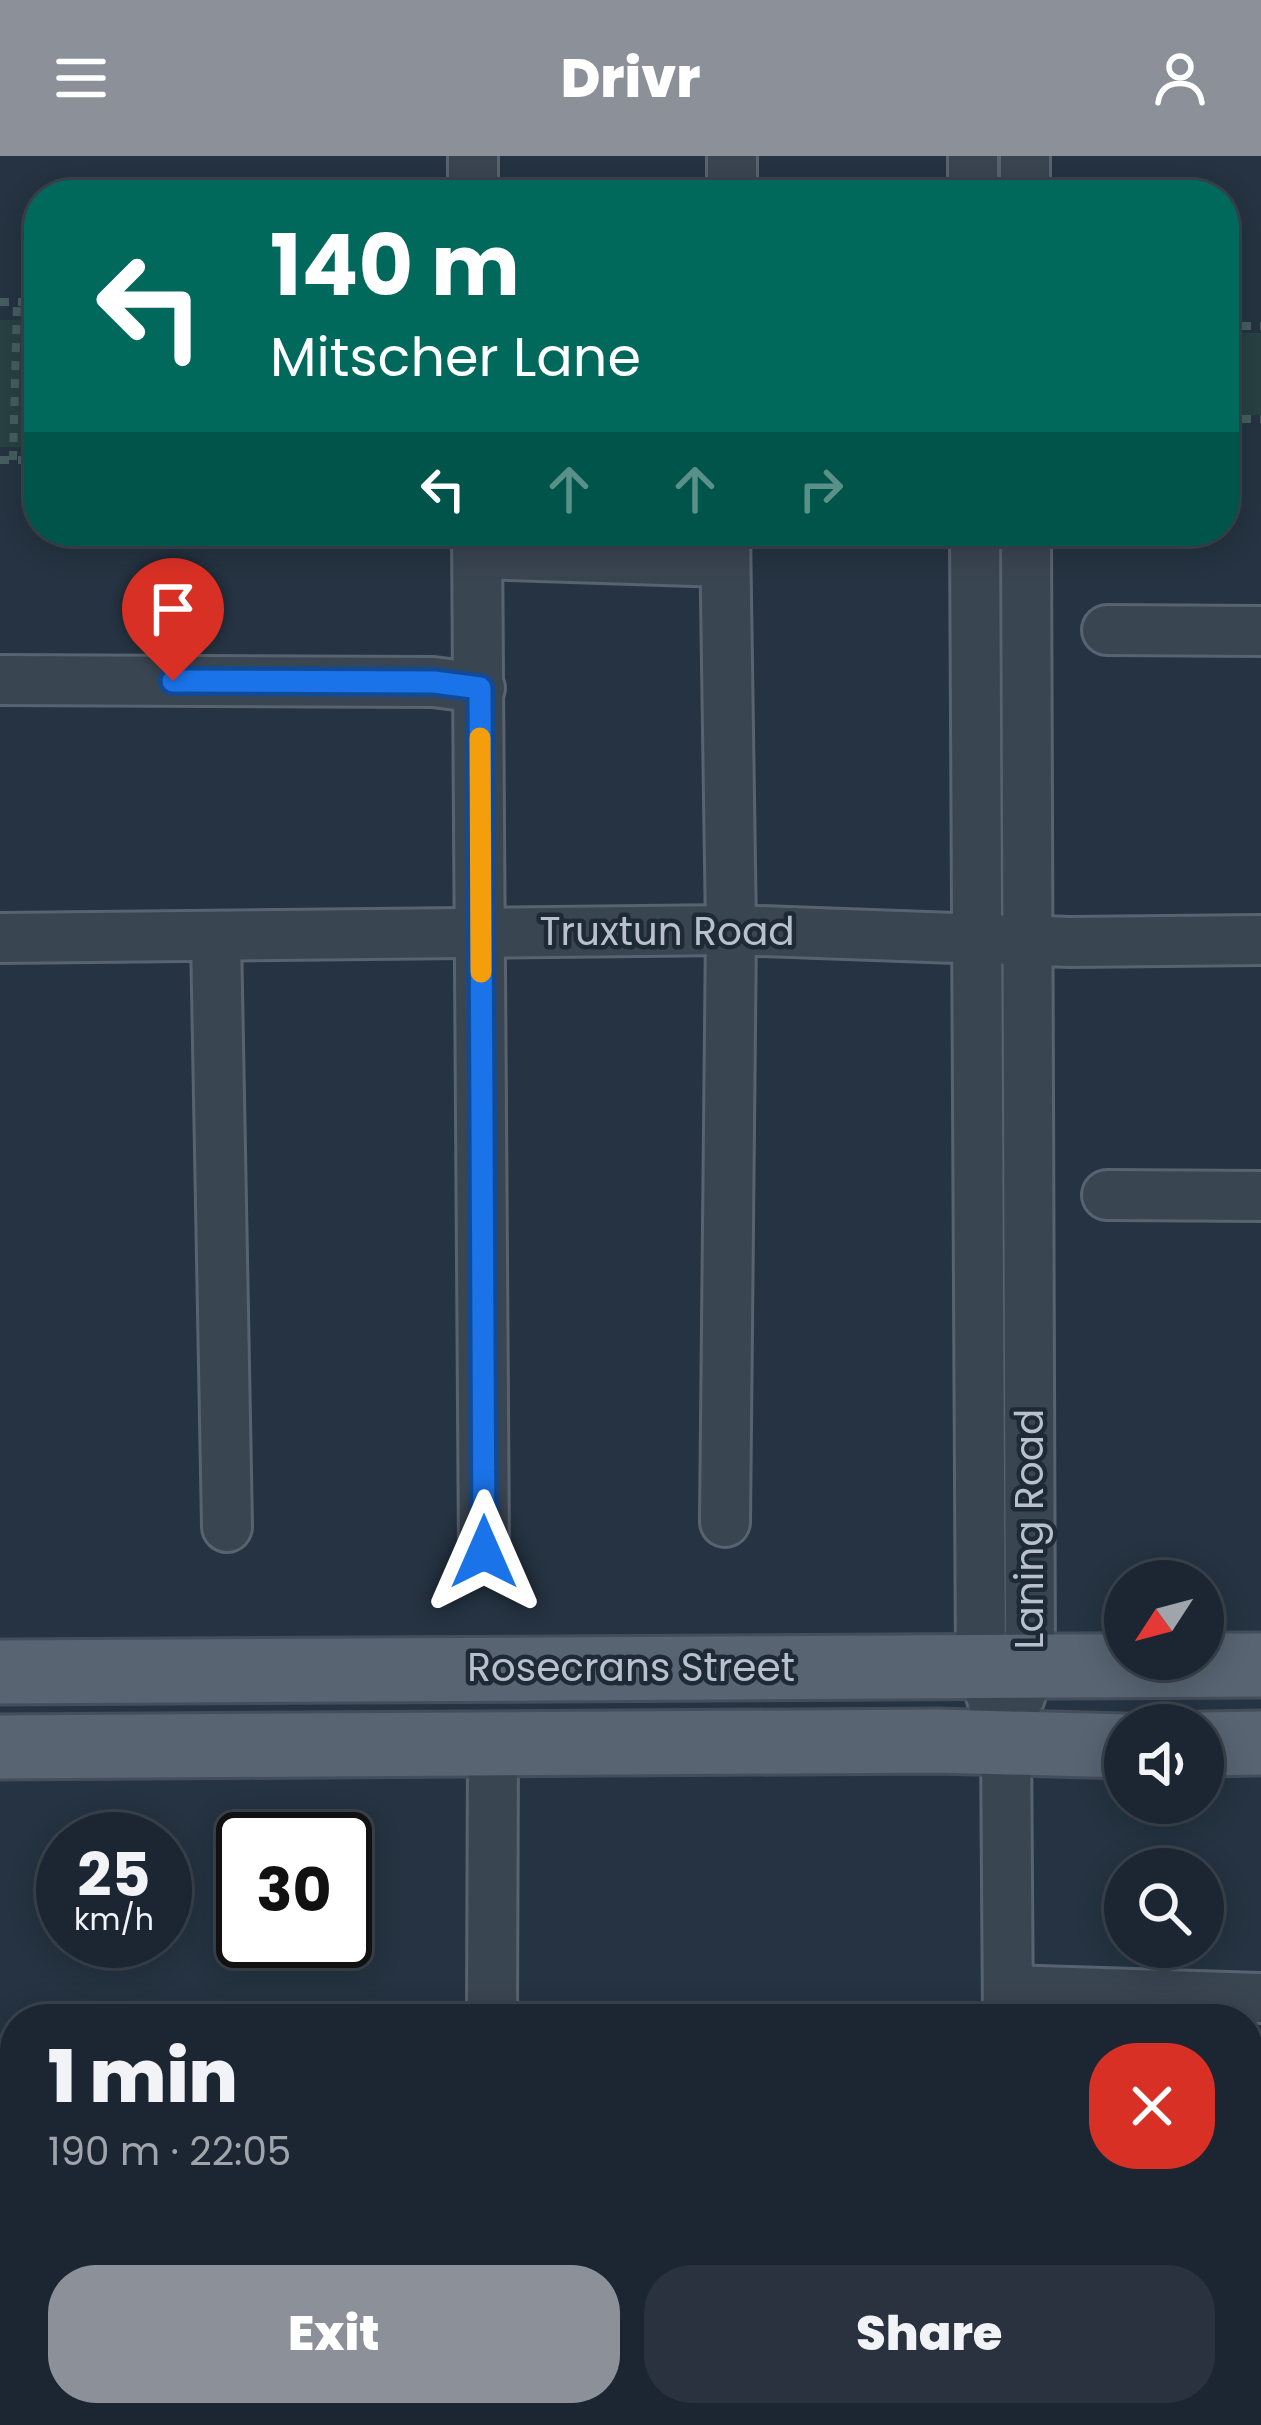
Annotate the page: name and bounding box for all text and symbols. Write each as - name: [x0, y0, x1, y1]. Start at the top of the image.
- text: Drivr: [561, 40, 700, 116]
- icon: menu: [48, 45, 114, 111]
- icon: person: [1147, 45, 1213, 111]
- text: 140 m: [270, 207, 520, 324]
- icon: left: [72, 228, 228, 384]
- text: Mitscher Lane: [270, 319, 641, 395]
- icon: left: [410, 456, 476, 522]
- icon: ahead: [536, 456, 602, 522]
- icon: ahead: [662, 456, 728, 522]
- icon: right: [788, 456, 854, 522]
- pin: [122, 558, 224, 681]
- icon: arrive: [140, 576, 206, 642]
- street label: Truxtun Road: [539, 904, 795, 959]
- street label: Laning Road: [1002, 1409, 1057, 1649]
- position arrow: [421, 1489, 547, 1615]
- north arrow: [1104, 1560, 1224, 1680]
- map controls: [1104, 1560, 1224, 1968]
- street label: Rosecrans Street: [467, 1640, 795, 1695]
- button: sound: [1104, 1704, 1224, 1824]
- speed limit sign: 30: [216, 1812, 372, 1968]
- text: 25: [77, 1833, 151, 1917]
- button: search: [1104, 1848, 1224, 1968]
- text: km/h: [74, 1898, 154, 1941]
- text: 1 min: [48, 2026, 238, 2127]
- button: close: [1089, 2043, 1215, 2169]
- text: 190 m · 22:05: [48, 2124, 291, 2179]
- button: Exit: [48, 2265, 620, 2403]
- button: Share: [644, 2265, 1215, 2403]

